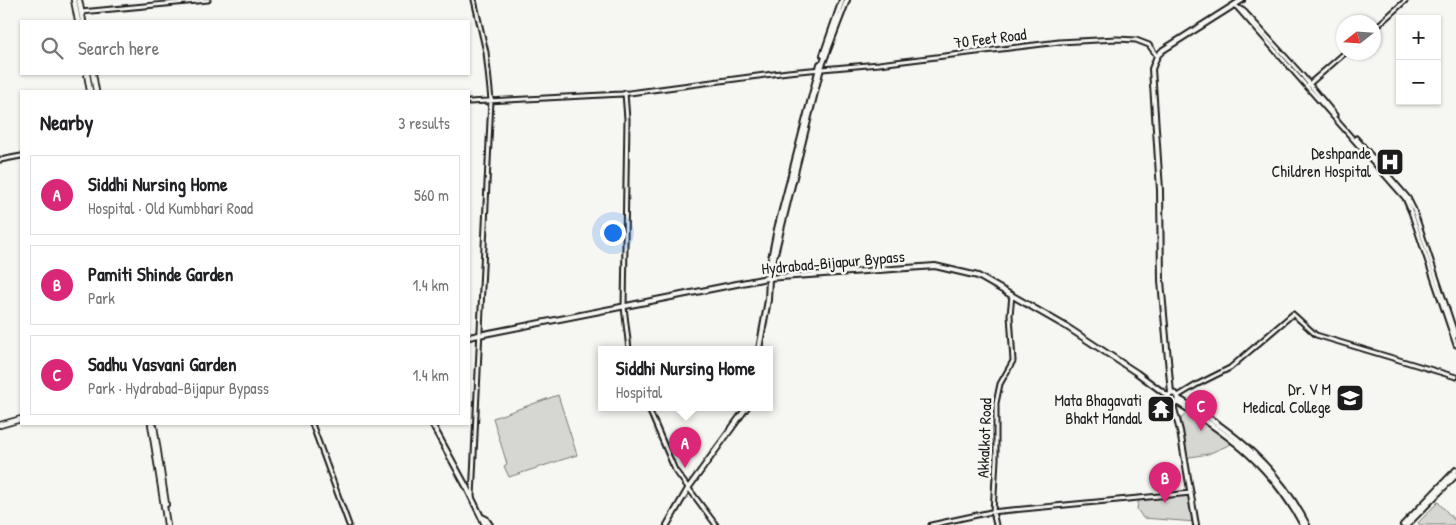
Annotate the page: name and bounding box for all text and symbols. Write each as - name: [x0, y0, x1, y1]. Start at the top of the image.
- north arrow: [1336, 15, 1381, 60]
- map controls: [1396, 15, 1441, 105]
- button: +: [1396, 15, 1441, 60]
- search box: [20, 20, 470, 75]
- street label: 70 Feet Road: [952, 23, 1028, 53]
- icon: search: [38, 34, 66, 62]
- text: Search here: [78, 35, 159, 61]
- button: −: [1396, 60, 1441, 105]
- text: Nearby: [40, 108, 93, 137]
- text: 3 results: [398, 112, 450, 134]
- place label: Deshpande Children Hospital: [1271, 142, 1372, 182]
- hospital icon: Deshpande Children Hospital: [1375, 147, 1405, 177]
- text: Siddhi Nursing Home: [88, 171, 227, 197]
- text: A: [53, 184, 61, 206]
- text: 560 m: [414, 184, 449, 206]
- text: Hospital · Old Kumbhari Road: [88, 197, 253, 219]
- your location: [600, 220, 626, 246]
- street label: Hydrabad-Bijapur Bypass: [760, 245, 906, 279]
- text: Pamiti Shinde Garden: [88, 261, 233, 287]
- text: B: [53, 274, 61, 296]
- text: 1.4 km: [413, 274, 449, 296]
- text: Park: [88, 287, 115, 309]
- popup: [598, 346, 773, 411]
- text: Sadhu Vasvani Garden: [88, 351, 237, 377]
- text: Siddhi Nursing Home: [616, 355, 755, 381]
- text: C: [53, 364, 61, 386]
- text: 1.4 km: [413, 364, 449, 386]
- text: Park · Hydrabad-Bijapur Bypass: [88, 377, 269, 399]
- place label: Dr. V M Medical College: [1243, 378, 1332, 418]
- text: Hospital: [616, 381, 662, 403]
- school or university icon: Dr. V M Medical College: [1335, 383, 1365, 413]
- place label: Mata Bhagavati Bhakt Mandal: [1054, 389, 1143, 429]
- pin: C: [1185, 390, 1217, 431]
- temple icon: Mata Bhagavati Bhakt Mandal: [1146, 394, 1176, 424]
- street label: Akkalkot Road: [972, 398, 996, 478]
- pin: A: [669, 427, 701, 468]
- pin: B: [1149, 462, 1181, 503]

